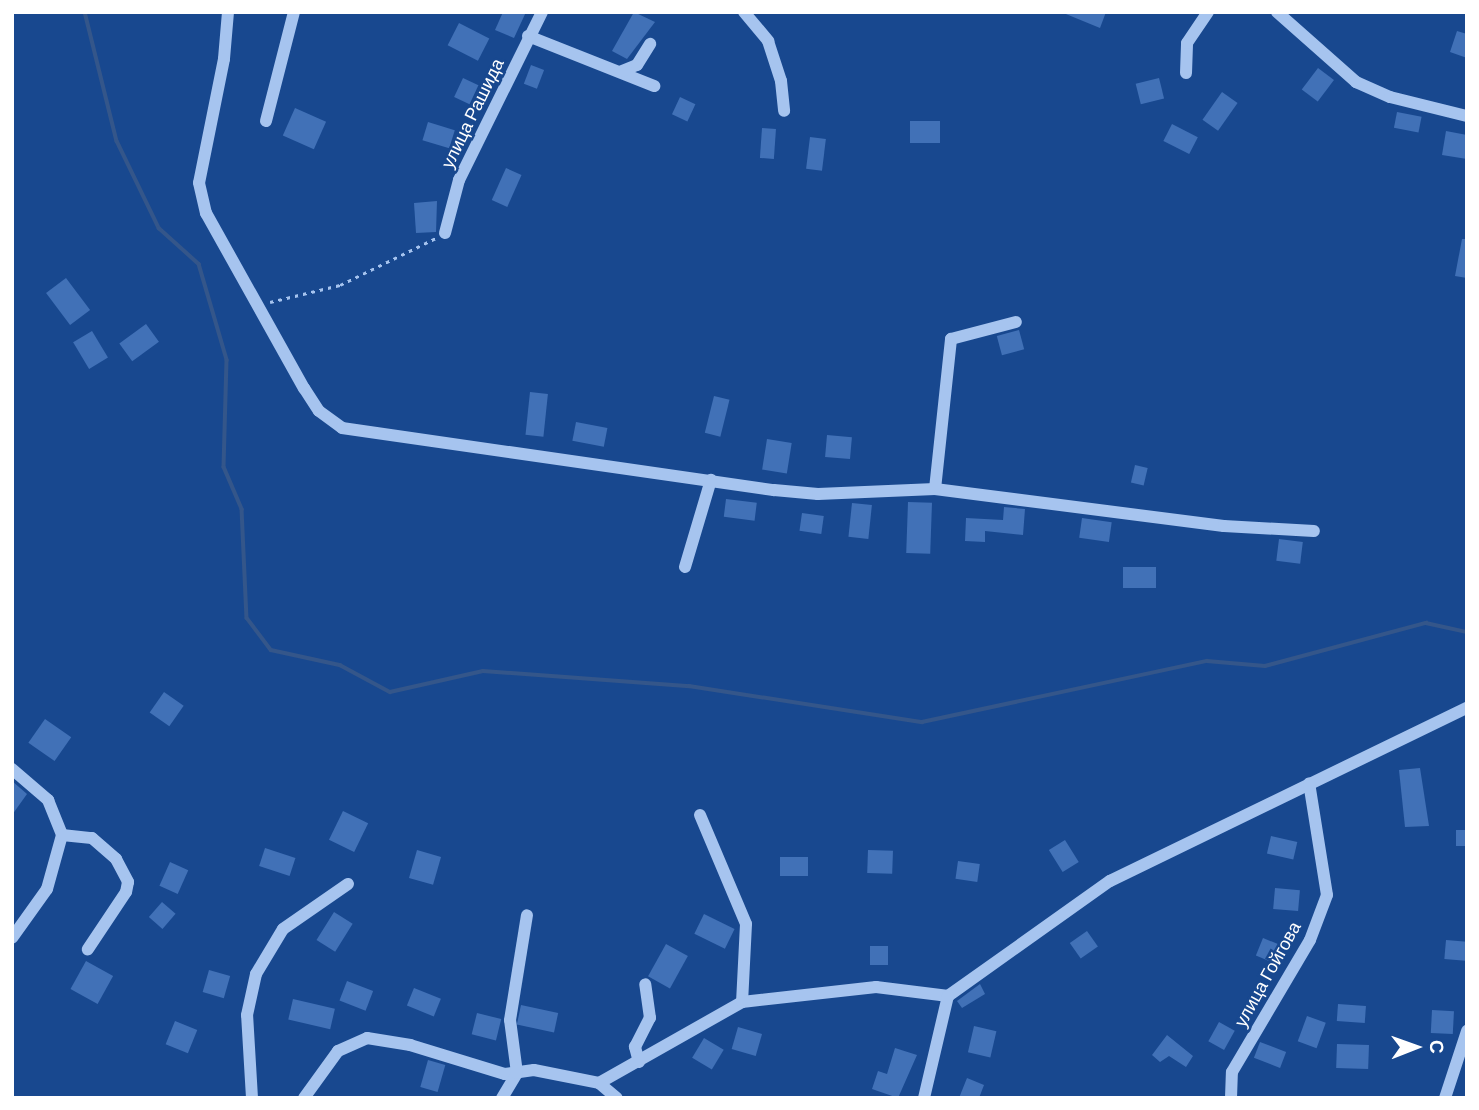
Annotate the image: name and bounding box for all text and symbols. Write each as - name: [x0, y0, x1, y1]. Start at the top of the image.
- street label: улица Рашида: [436, 55, 508, 171]
- street label: улица Гойгова: [1229, 917, 1305, 1031]
- north arrow: [1381, 1012, 1451, 1082]
- text: С: [1426, 1040, 1449, 1054]

